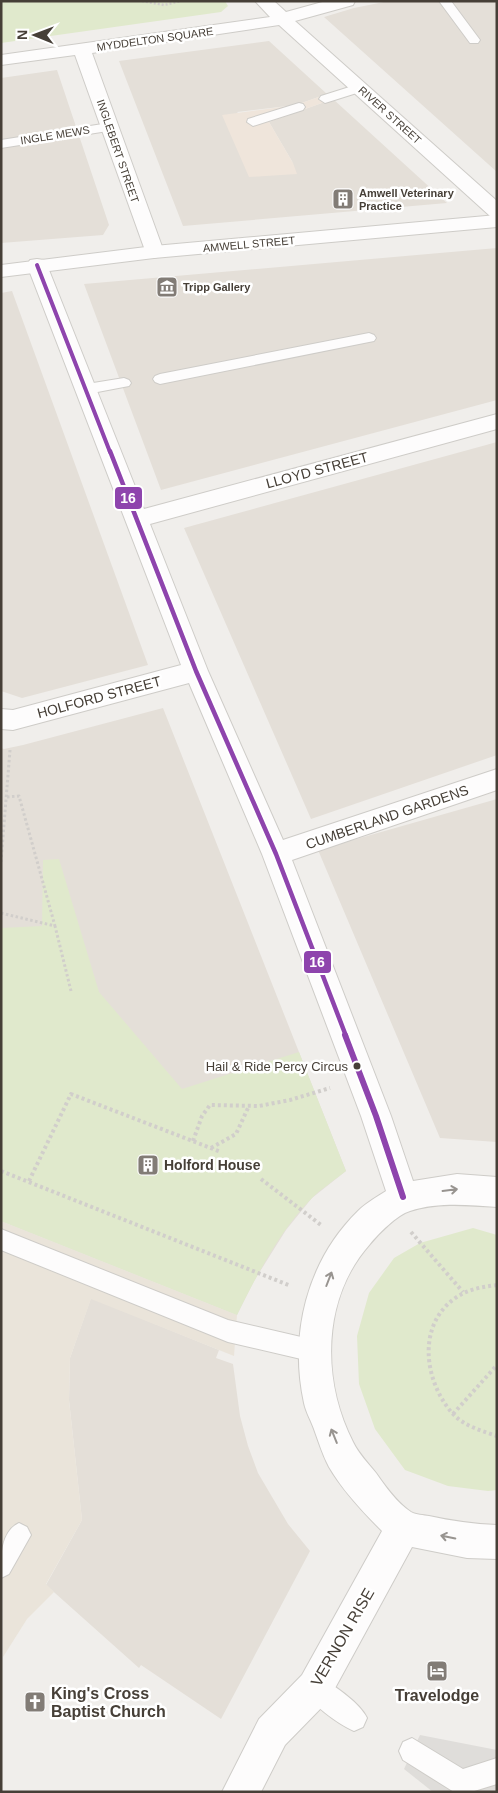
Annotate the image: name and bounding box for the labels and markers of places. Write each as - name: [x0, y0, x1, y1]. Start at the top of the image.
- building icon: Amwell Veterinary Practice: [331, 187, 355, 211]
- place label: Amwell Veterinary Practice: [359, 187, 455, 212]
- museum icon: Tripp Gallery: [155, 275, 179, 299]
- place label: Tripp Gallery: [183, 281, 251, 293]
- place label: Hail & Ride Percy Circus: [206, 1059, 348, 1074]
- marker: Hail & Ride Percy Circus: [352, 1061, 362, 1071]
- building icon: Holford House: [136, 1153, 160, 1177]
- place label: Holford House: [164, 1157, 261, 1173]
- hotel icon: Travelodge: [425, 1659, 449, 1683]
- place label: King's Cross Baptist Church: [51, 1685, 166, 1720]
- place label: Travelodge: [395, 1687, 479, 1704]
- church icon: King's Cross Baptist Church: [23, 1690, 47, 1714]

